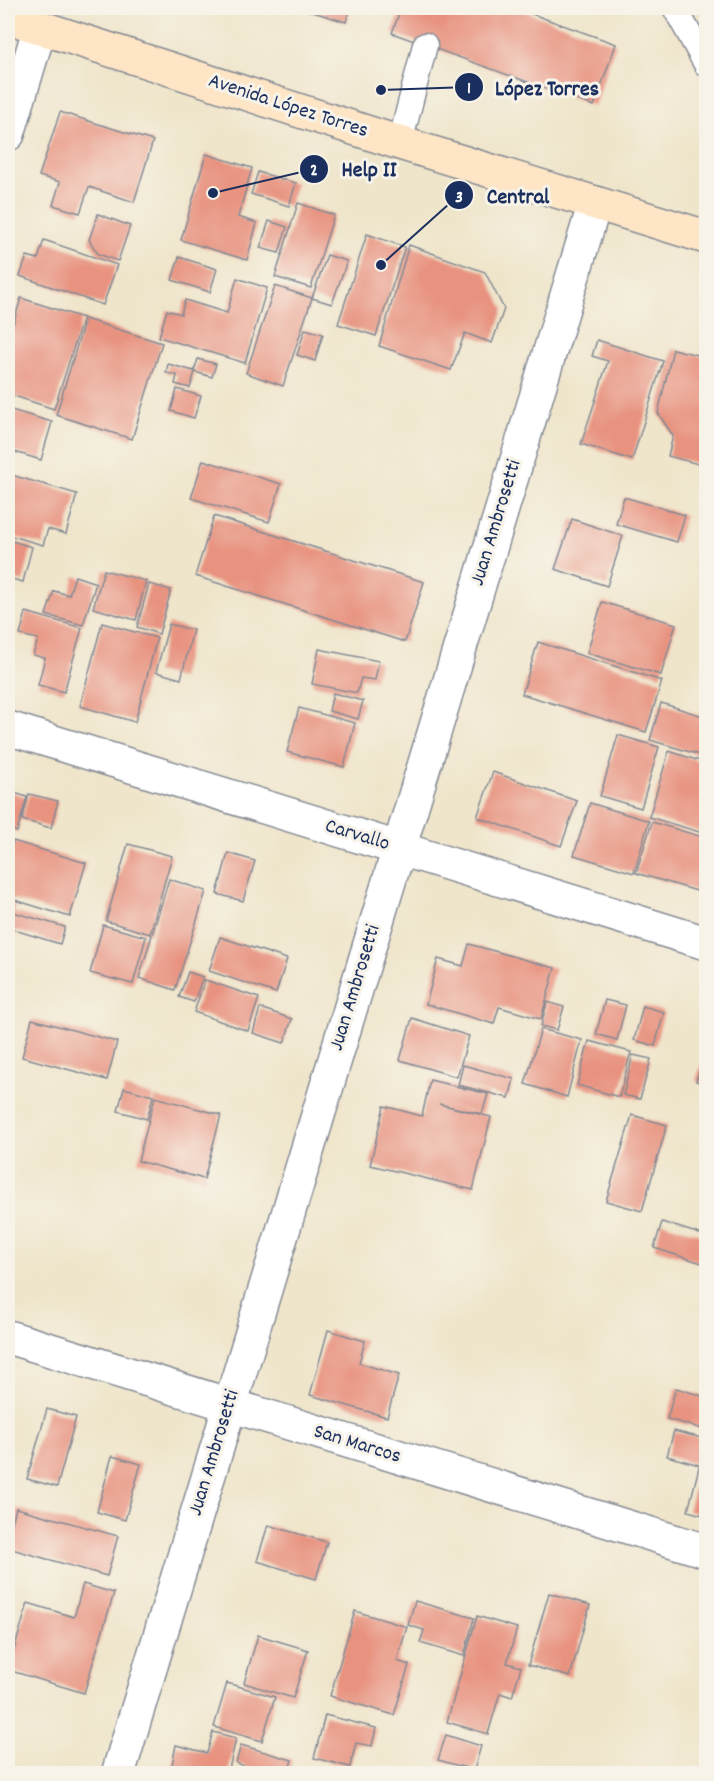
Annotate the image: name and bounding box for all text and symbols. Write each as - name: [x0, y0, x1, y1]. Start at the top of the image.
- street label: Avenida López Torres: [204, 67, 372, 147]
- callout: López Torres: [454, 67, 611, 107]
- text: López Torres: [495, 75, 599, 106]
- text: 1: [467, 77, 471, 102]
- callout: Help II: [299, 149, 408, 189]
- text: Help II: [341, 156, 397, 187]
- text: 2: [310, 159, 318, 184]
- callout: Central: [444, 175, 561, 215]
- text: Central: [487, 183, 550, 214]
- text: 3: [455, 186, 463, 211]
- street label: Juan Ambrosetti: [464, 456, 530, 590]
- street label: Carvallo: [321, 812, 393, 860]
- street label: Juan Ambrosetti: [323, 921, 389, 1055]
- street label: Juan Ambrosetti: [182, 1386, 248, 1520]
- street label: San Marcos: [309, 1417, 405, 1473]

